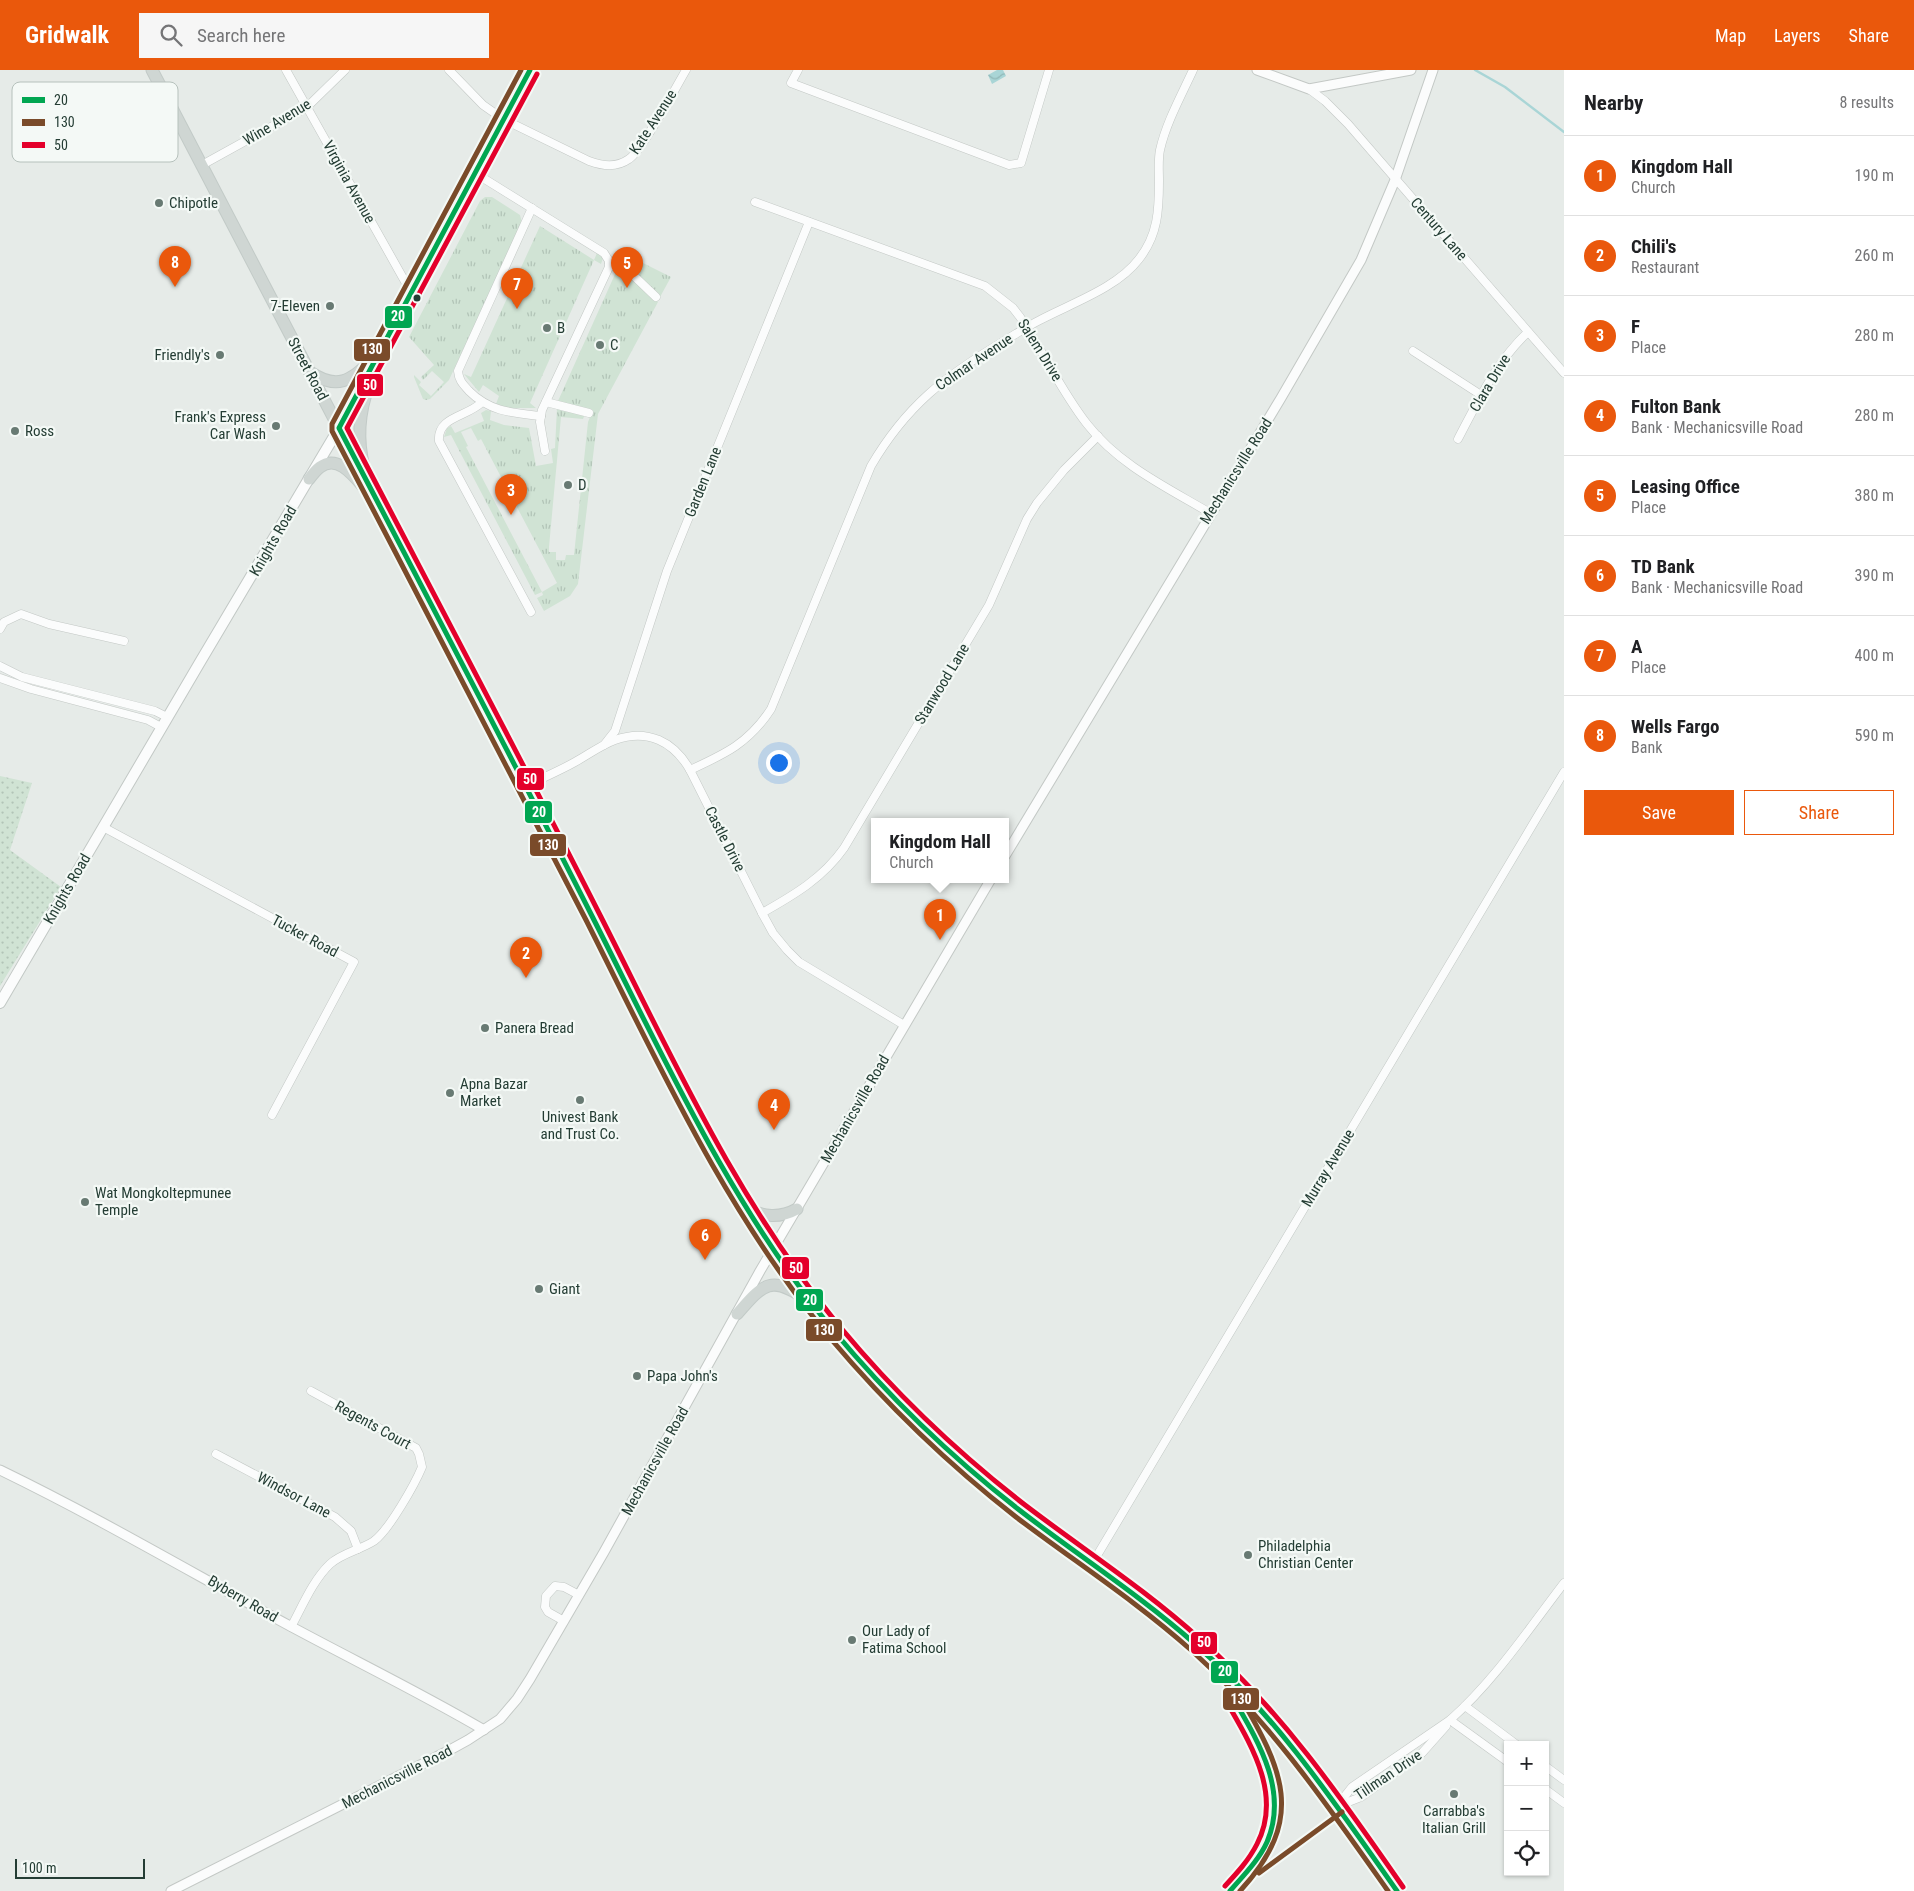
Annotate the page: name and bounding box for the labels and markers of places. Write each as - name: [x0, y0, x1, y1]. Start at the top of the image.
- place label: Chipotle: [169, 194, 218, 212]
- marker: Chipotle: [153, 197, 165, 209]
- pin: 8: [159, 246, 191, 287]
- pin: 5: [611, 247, 643, 288]
- pin: 7: [501, 268, 533, 309]
- unlabelled marker: [412, 293, 422, 303]
- place label: 7-Eleven: [270, 297, 320, 315]
- marker: 7-Eleven: [324, 300, 336, 312]
- place label: B: [557, 319, 565, 337]
- marker: B: [541, 322, 553, 334]
- place label: C: [610, 336, 619, 354]
- marker: C: [594, 339, 606, 351]
- place label: Friendly's: [155, 346, 210, 364]
- marker: Friendly's: [214, 349, 226, 361]
- place label: Frank's Express Car Wash: [175, 408, 266, 443]
- marker: Frank's Express Car Wash: [270, 420, 282, 432]
- place label: Ross: [25, 422, 54, 440]
- marker: Ross: [9, 425, 21, 437]
- pin: 3: [495, 474, 527, 515]
- place label: D: [578, 476, 587, 494]
- marker: D: [562, 479, 574, 491]
- pin: 1: [924, 899, 956, 940]
- pin: 2: [510, 937, 542, 978]
- place label: Panera Bread: [495, 1019, 574, 1037]
- marker: Panera Bread: [479, 1022, 491, 1034]
- place label: Apna Bazar Market: [460, 1075, 528, 1110]
- marker: Apna Bazar Market: [444, 1087, 456, 1099]
- pin: 4: [758, 1089, 790, 1130]
- marker: Univest Bank and Trust Co.: [574, 1094, 586, 1106]
- place label: Univest Bank and Trust Co.: [541, 1108, 619, 1143]
- place label: Wat Mongkoltepmunee Temple: [95, 1184, 231, 1219]
- marker: Wat Mongkoltepmunee Temple: [79, 1196, 91, 1208]
- pin: 6: [689, 1219, 721, 1260]
- place label: Giant: [549, 1280, 580, 1298]
- marker: Giant: [533, 1283, 545, 1295]
- place label: Papa John's: [647, 1367, 718, 1385]
- marker: Papa John's: [631, 1370, 643, 1382]
- place label: Philadelphia Christian Center: [1258, 1537, 1354, 1572]
- marker: Philadelphia Christian Center: [1242, 1549, 1254, 1561]
- place label: Our Lady of Fatima School: [862, 1622, 946, 1657]
- marker: Our Lady of Fatima School: [846, 1634, 858, 1646]
- marker: Carrabba's Italian Grill: [1448, 1788, 1460, 1800]
- place label: Carrabba's Italian Grill: [1422, 1802, 1486, 1837]

